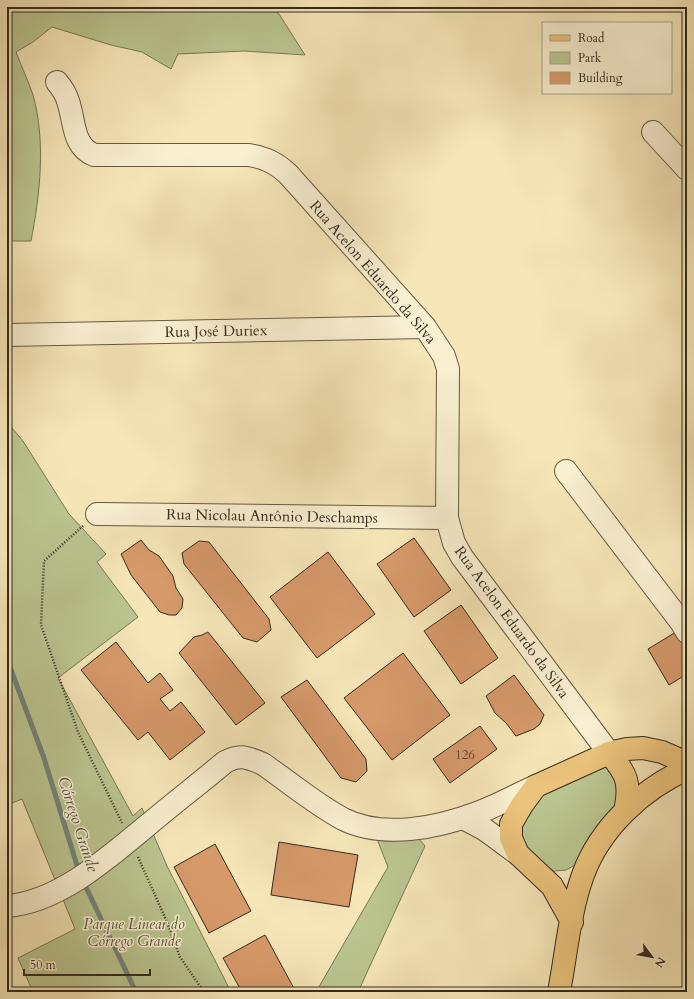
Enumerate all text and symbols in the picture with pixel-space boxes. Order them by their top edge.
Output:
legend [542,22,672,94]
text: Road [578,30,605,46]
text: Park [578,50,602,66]
text: Building [578,70,623,86]
street label: Rua Acelon Eduardo da Silva [305,196,441,348]
street label: Rua José Duriex [165,320,268,342]
street label: Rua Nicolau Antônio Deschamps [166,504,378,528]
street label: Rua Acelon Eduardo da Silva [450,542,574,703]
house number: 126 [455,746,475,764]
water label: Córrego Grande [52,774,104,876]
park label: Parque Linear do Córrego Grande [83,914,185,951]
north arrow [632,937,672,977]
scale bar [24,951,150,977]
text: N [651,954,669,970]
text: 50 m [30,957,57,973]

